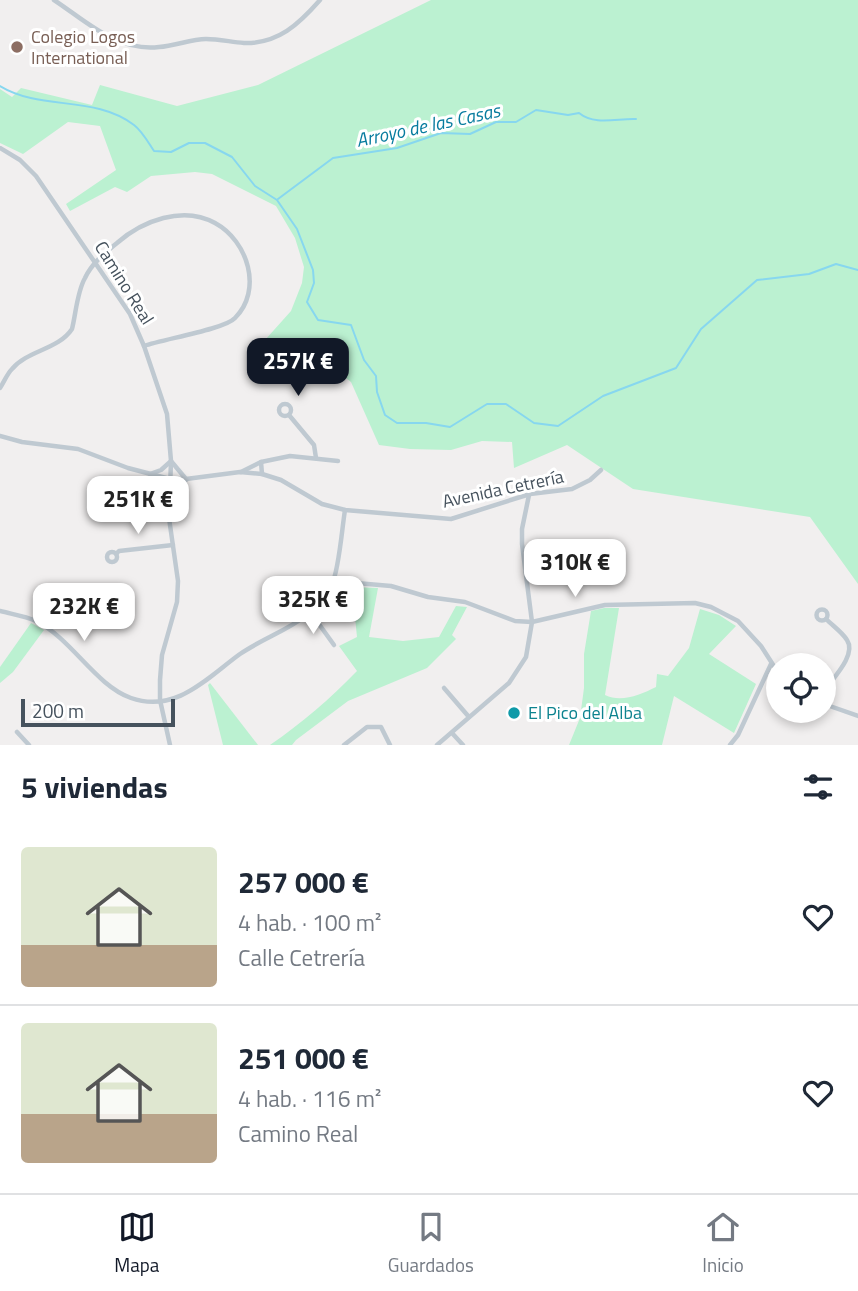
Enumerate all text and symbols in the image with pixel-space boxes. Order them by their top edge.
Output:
place label: Colegio Logos International [31,23,135,71]
marker: Colegio Logos International [9,39,25,55]
water label: Arroyo de las Casas [353,95,504,154]
street label: Camino Real [88,236,161,330]
pin: 257K € [241,338,355,398]
text: 257K € [263,343,333,378]
street label: Avenida Cetrería [440,462,566,515]
pin: 251K € [81,476,195,536]
text: 251K € [103,481,173,516]
pin: 310K € [518,540,632,599]
text: 310K € [540,544,610,579]
pin: 325K € [256,576,370,636]
text: 325K € [278,581,348,616]
pin: 232K € [27,584,141,643]
text: 232K € [49,588,119,623]
map controls [766,653,836,723]
button: locate [766,653,836,723]
scale bar [21,696,175,728]
text: 200 m [32,696,84,725]
place label: El Pico del Alba [528,699,642,726]
marker: El Pico del Alba [506,705,522,721]
text: 5 viviendas [21,764,168,810]
icon: filters [799,768,837,806]
text: 257 000 € [238,859,369,905]
icon: home [77,875,161,959]
icon: heart [799,898,837,936]
text: 4 hab. · 100 m² [238,905,381,940]
text: Calle Cetrería [238,940,365,975]
text: 251 000 € [238,1035,369,1081]
icon: home [77,1051,161,1135]
icon: heart [799,1074,837,1112]
text: 4 hab. · 116 m² [238,1081,381,1116]
text: Camino Real [238,1116,358,1151]
tab: Mapa [114,1208,159,1279]
tab: Guardados [388,1208,474,1279]
tab: Inicio [702,1208,744,1279]

